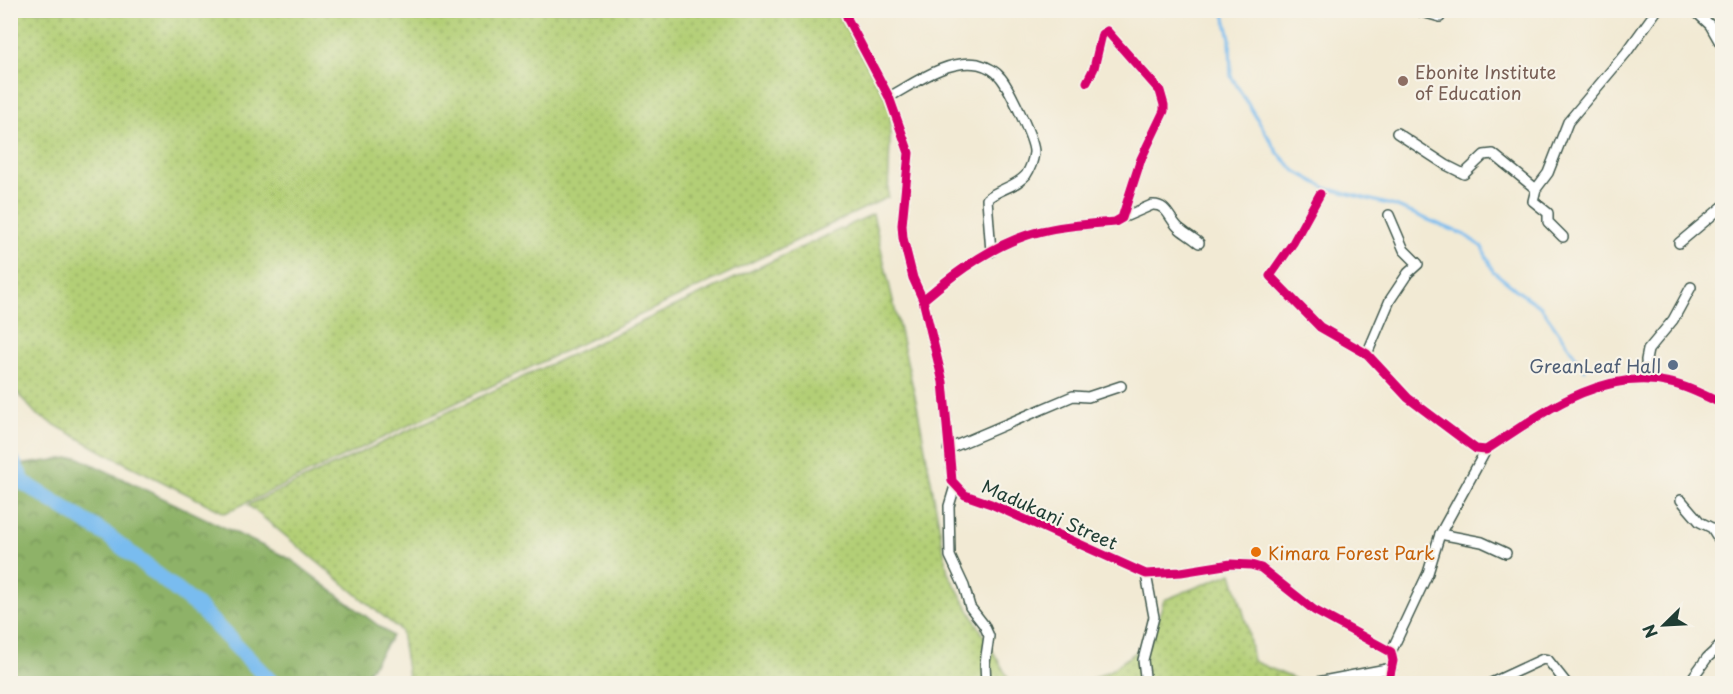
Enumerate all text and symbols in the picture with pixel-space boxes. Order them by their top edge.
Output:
place label: Ebonite Institute of Education [1415,58,1557,106]
marker: Ebonite Institute of Education [1396,74,1410,88]
place label: GreanLeaf Hall [1529,352,1661,379]
marker: GreanLeaf Hall [1666,358,1680,372]
street label: Madukani Street [978,472,1122,556]
place label: Kimara Forest Park [1268,539,1435,566]
marker: Kimara Forest Park [1249,545,1263,559]
north arrow [1634,595,1694,655]
text: N [1636,621,1663,642]

